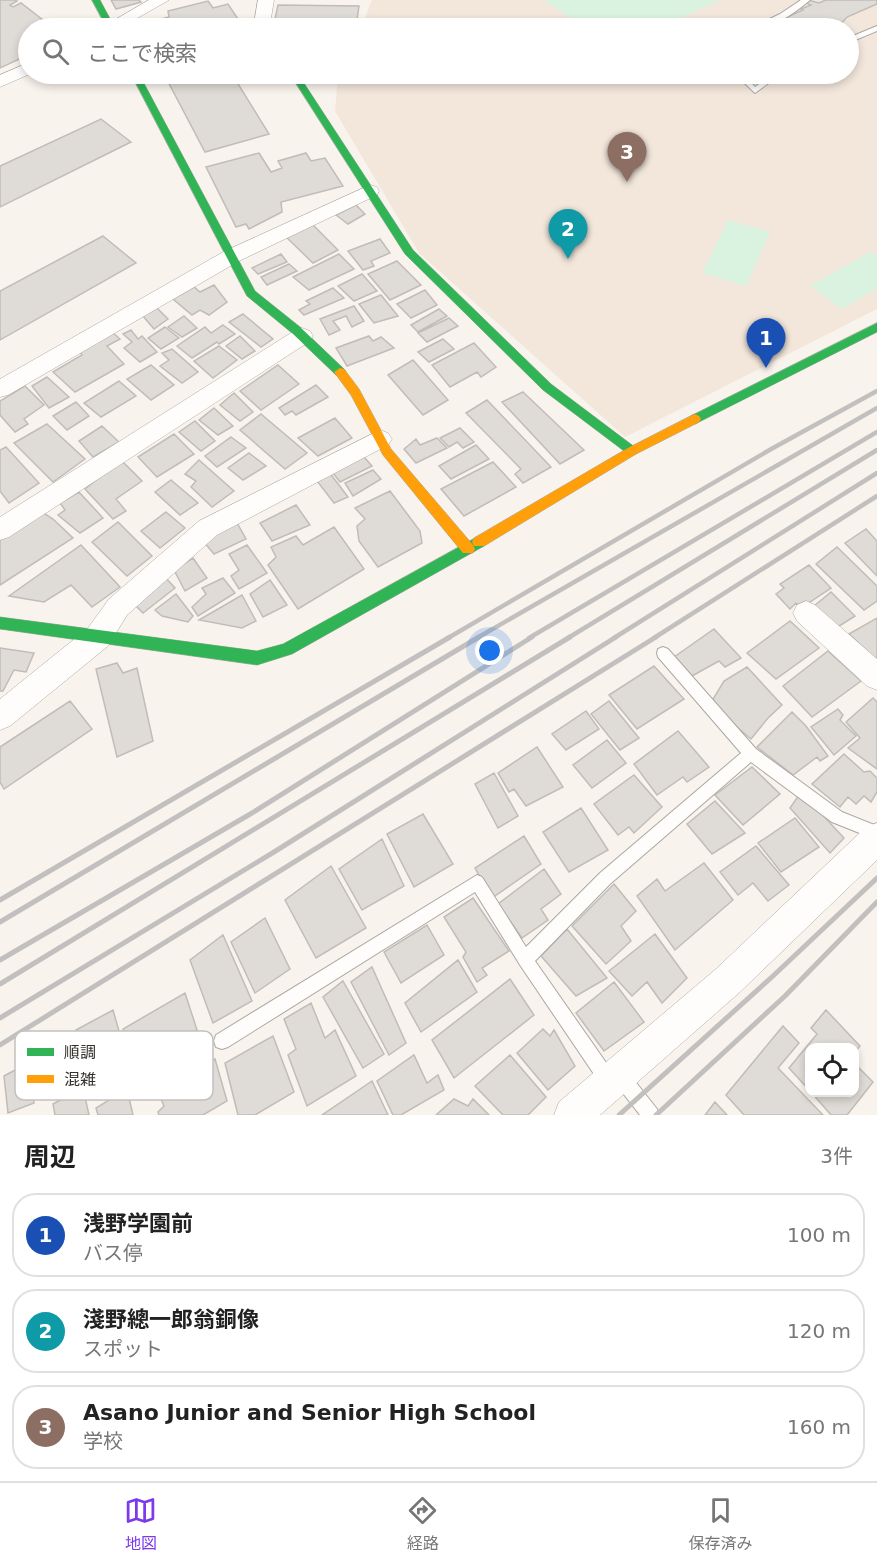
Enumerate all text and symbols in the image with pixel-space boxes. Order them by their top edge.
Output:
search box [18,18,859,84]
icon: search [39,35,72,68]
text: ここで検索 [87,41,197,66]
pin: 3 [608,132,646,182]
pin: 2 [548,210,588,259]
pin: 1 [746,318,786,368]
your location [475,636,504,665]
legend [15,1031,213,1100]
text: 順調 [64,1043,96,1062]
map controls [805,1043,859,1097]
button: locate [805,1043,859,1097]
text: 混雑 [64,1070,96,1089]
text: 周辺 [24,1142,76,1172]
text: 3件 [820,1144,853,1168]
text: 浅野学園前 [83,1211,193,1236]
text: 1 [39,1223,52,1247]
text: 100 m [787,1223,851,1247]
text: バス停 [83,1241,143,1265]
text: 淺野總一郎翁銅像 [83,1307,259,1332]
text: 2 [39,1319,52,1343]
text: 120 m [787,1319,851,1343]
text: スポット [83,1337,163,1361]
text: Asano Junior and Senior High School [83,1400,536,1425]
text: 3 [39,1415,52,1439]
text: 160 m [787,1415,851,1439]
text: 学校 [83,1429,123,1453]
tab: 地図 [124,1494,157,1554]
tab: 経路 [406,1494,439,1554]
tab: 保存済み [688,1494,752,1554]

